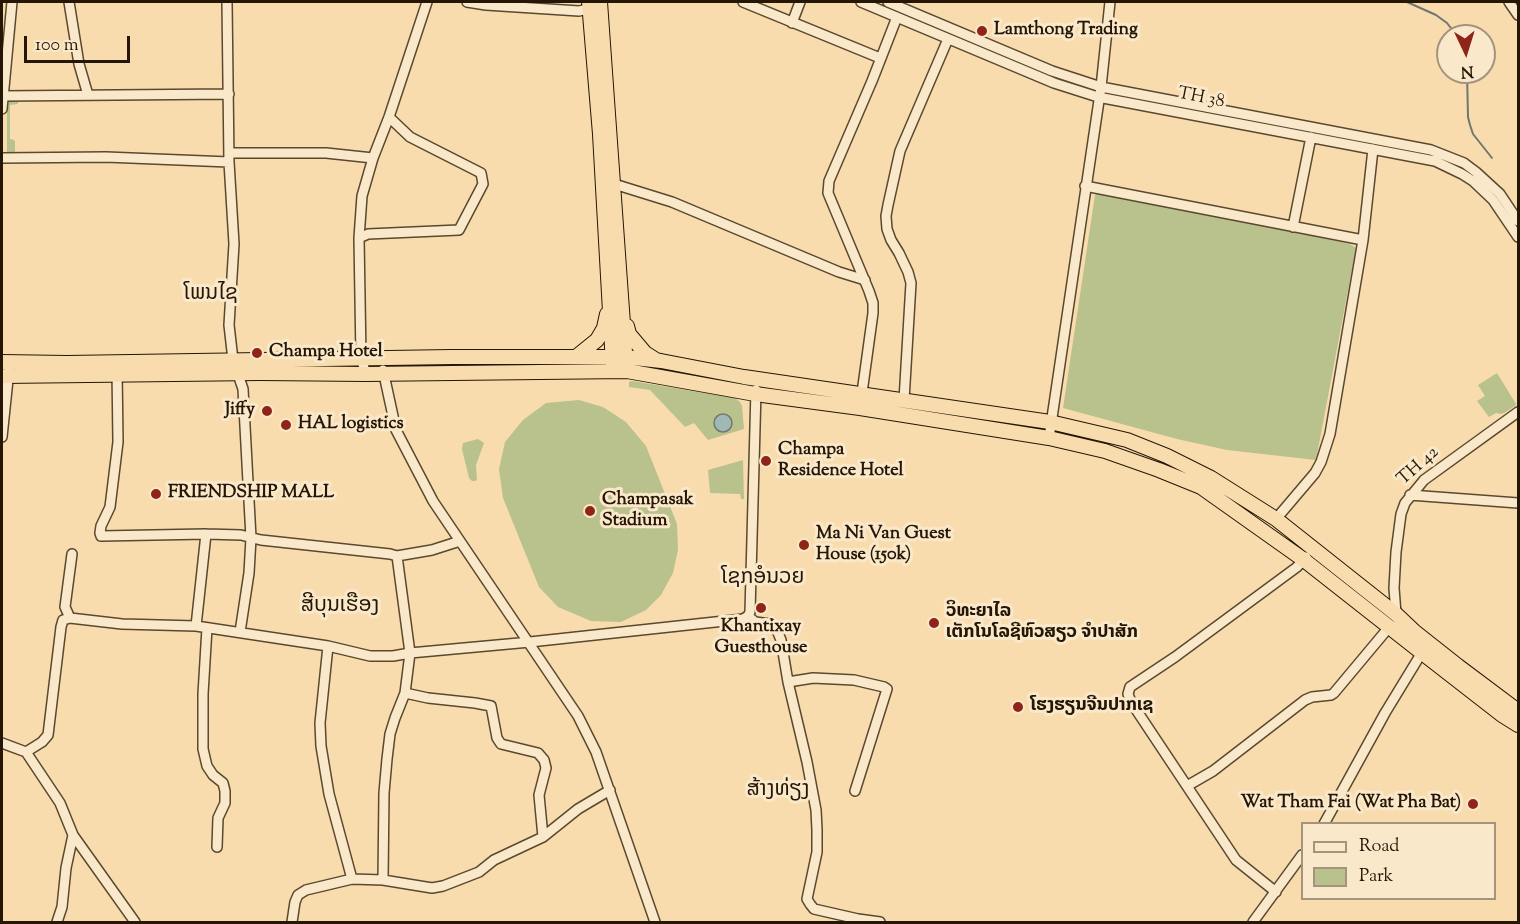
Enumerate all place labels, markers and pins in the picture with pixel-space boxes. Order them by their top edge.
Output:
place label: Lamthong Trading [994,20,1138,42]
marker: Lamthong Trading [975,24,989,38]
place label: Champa Hotel [269,342,383,364]
marker: Champa Hotel [250,346,264,360]
place label: Jiffy [225,400,255,422]
marker: Jiffy [260,404,274,418]
place label: HAL logistics [298,414,404,436]
marker: HAL logistics [279,418,293,432]
place label: Champa Residence Hotel [778,440,904,482]
marker: Champa Residence Hotel [759,454,773,468]
place label: FRIENDSHIP MALL [168,483,334,505]
marker: FRIENDSHIP MALL [149,487,163,501]
place label: Champasak Stadium [602,490,694,532]
marker: Champasak Stadium [583,504,597,518]
place label: Ma Ni Van Guest House (150k) [816,524,951,566]
marker: Ma Ni Van Guest House (150k) [797,538,811,552]
marker: Khantixay Guesthouse [754,601,768,615]
place label: ວິທະຍາໄລ ເຕັກໂນໂລຊີຫົວສຽວ ຈຳປາສັກ [946,602,1138,644]
marker: ວິທະຍາໄລ ເຕັກໂນໂລຊີຫົວສຽວ ຈຳປາສັກ [927,616,941,630]
place label: Khantixay Guesthouse [715,617,807,660]
place label: ໂຮງຮຽນຈີນປາກເຊ [1030,696,1153,718]
marker: ໂຮງຮຽນຈີນປາກເຊ [1011,700,1025,714]
place label: Wat Tham Fai (Wat Pha Bat) [1240,793,1461,815]
marker: Wat Tham Fai (Wat Pha Bat) [1466,797,1480,811]

